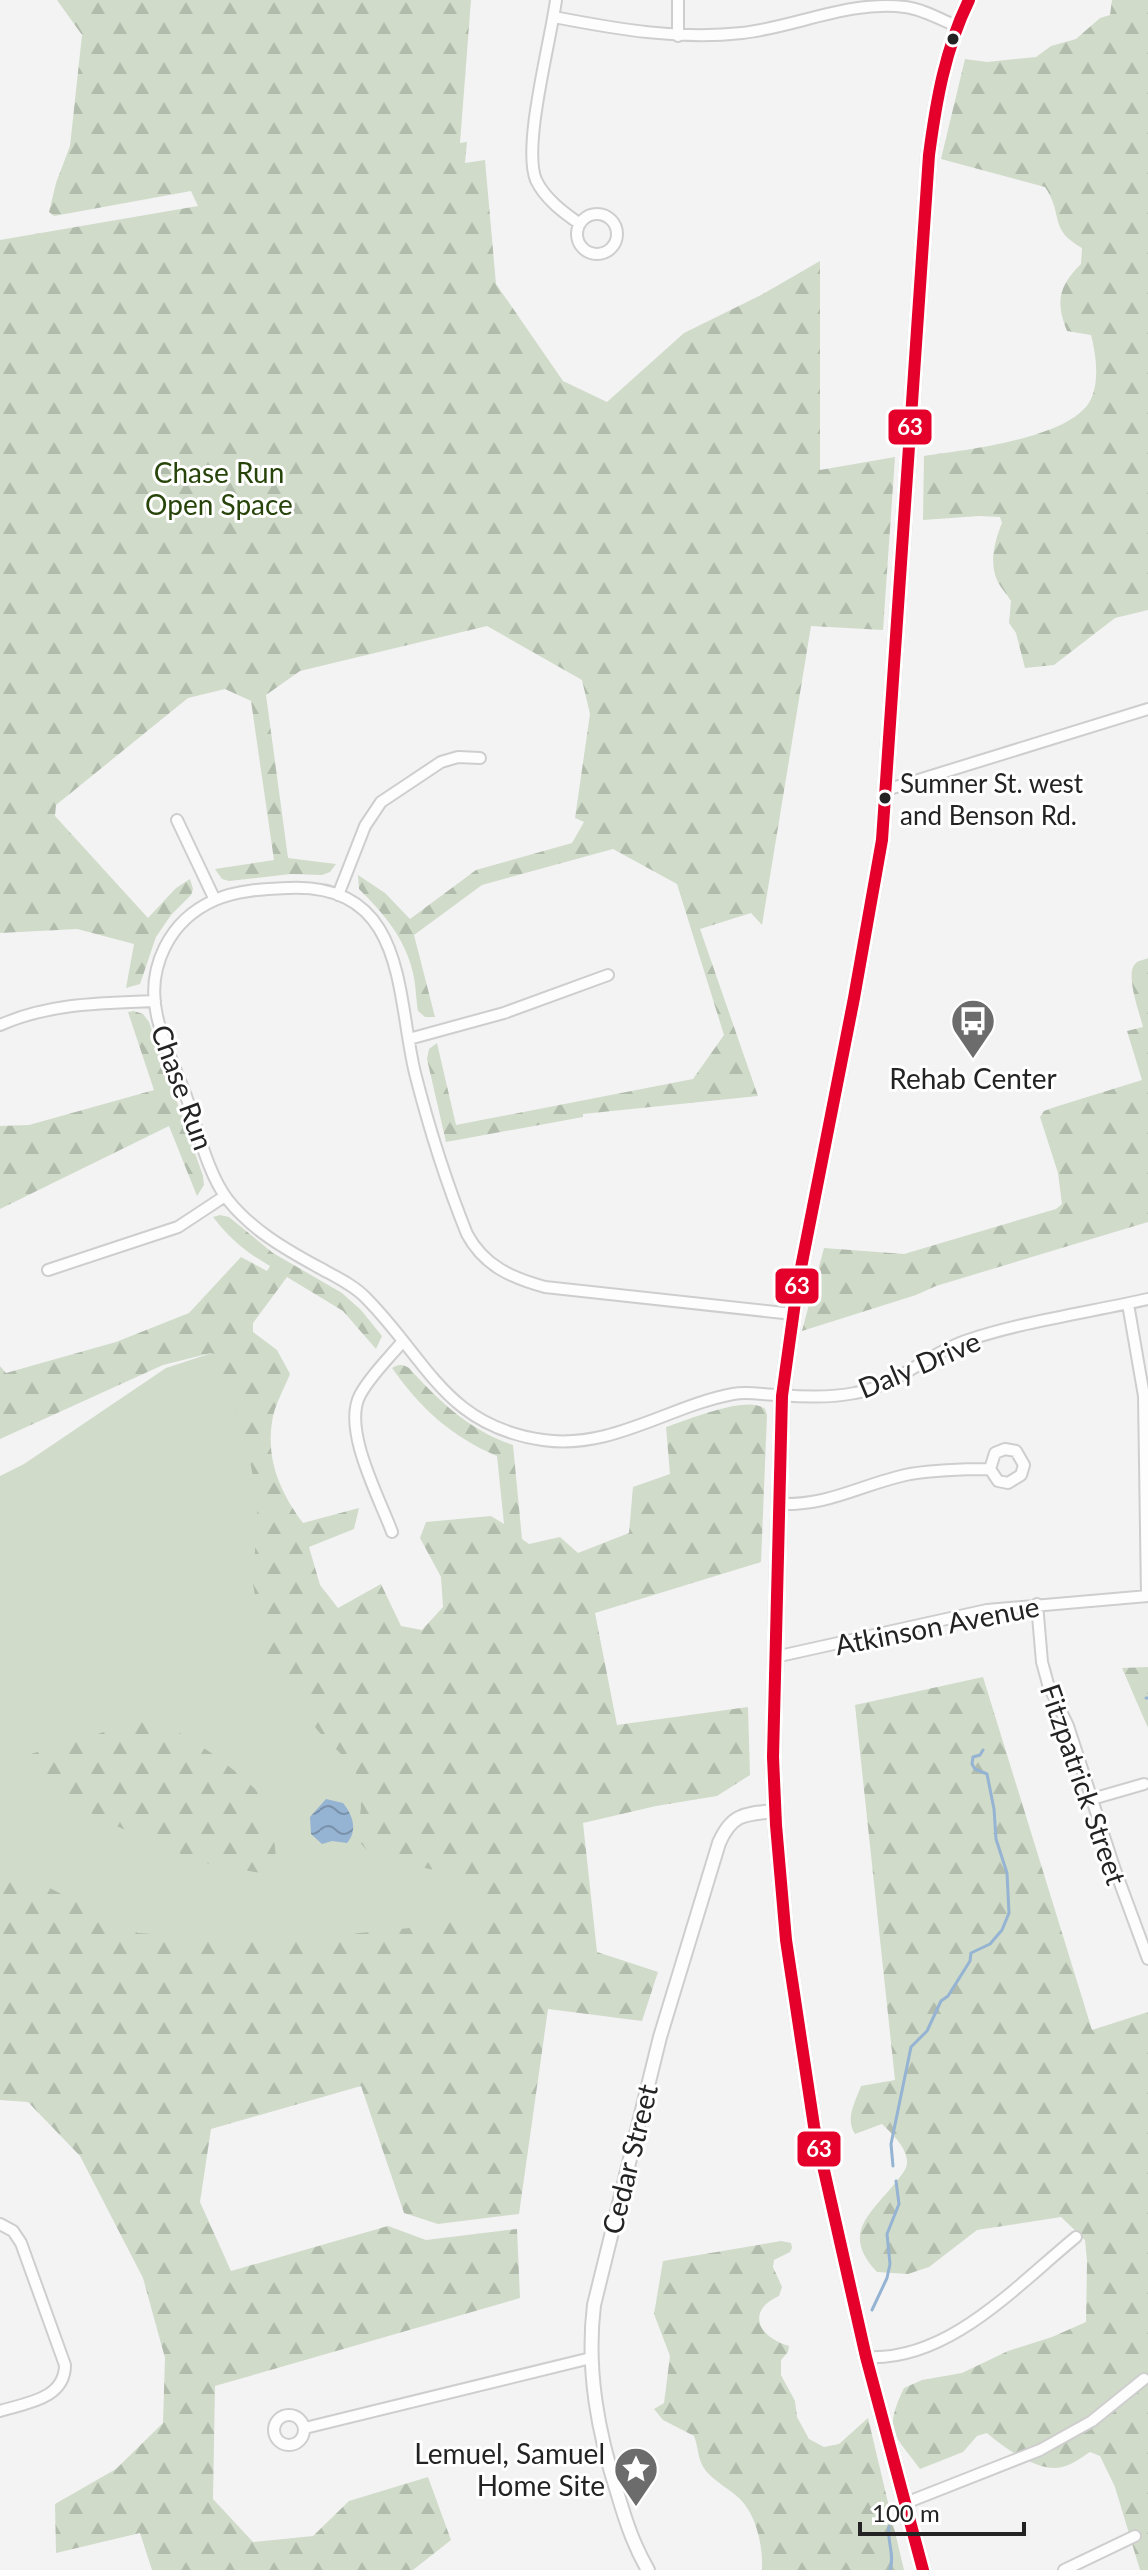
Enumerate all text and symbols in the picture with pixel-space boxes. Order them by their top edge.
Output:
unlabelled marker [945,31,961,47]
line badge: 63 [887,408,933,446]
text: 63 [897,413,923,440]
park label: Chase Run Open Space [145,455,293,521]
place label: Sumner St. west and Benson Rd. [900,767,1084,831]
marker: Sumner St. west and Benson Rd. [877,790,893,806]
bus stop icon: Rehab Center [949,997,997,1060]
street label: Chase Run [145,1020,221,1154]
place label: Rehab Center [889,1061,1057,1095]
line badge: 63 [774,1267,820,1305]
text: 63 [784,1272,810,1299]
street label: Daly Drive [853,1323,985,1405]
street label: Atkinson Avenue [832,1589,1042,1661]
street label: Fitzpatrick Street [1034,1679,1134,1889]
street label: Cedar Street [594,2081,664,2237]
line badge: 63 [796,2130,842,2168]
text: 63 [806,2135,832,2162]
place label: Lemuel, Samuel Home Site [414,2436,605,2502]
place icon: Lemuel, Samuel Home Site [612,2445,660,2508]
scale bar [860,2486,1024,2536]
text: 100 m [872,2498,940,2527]

